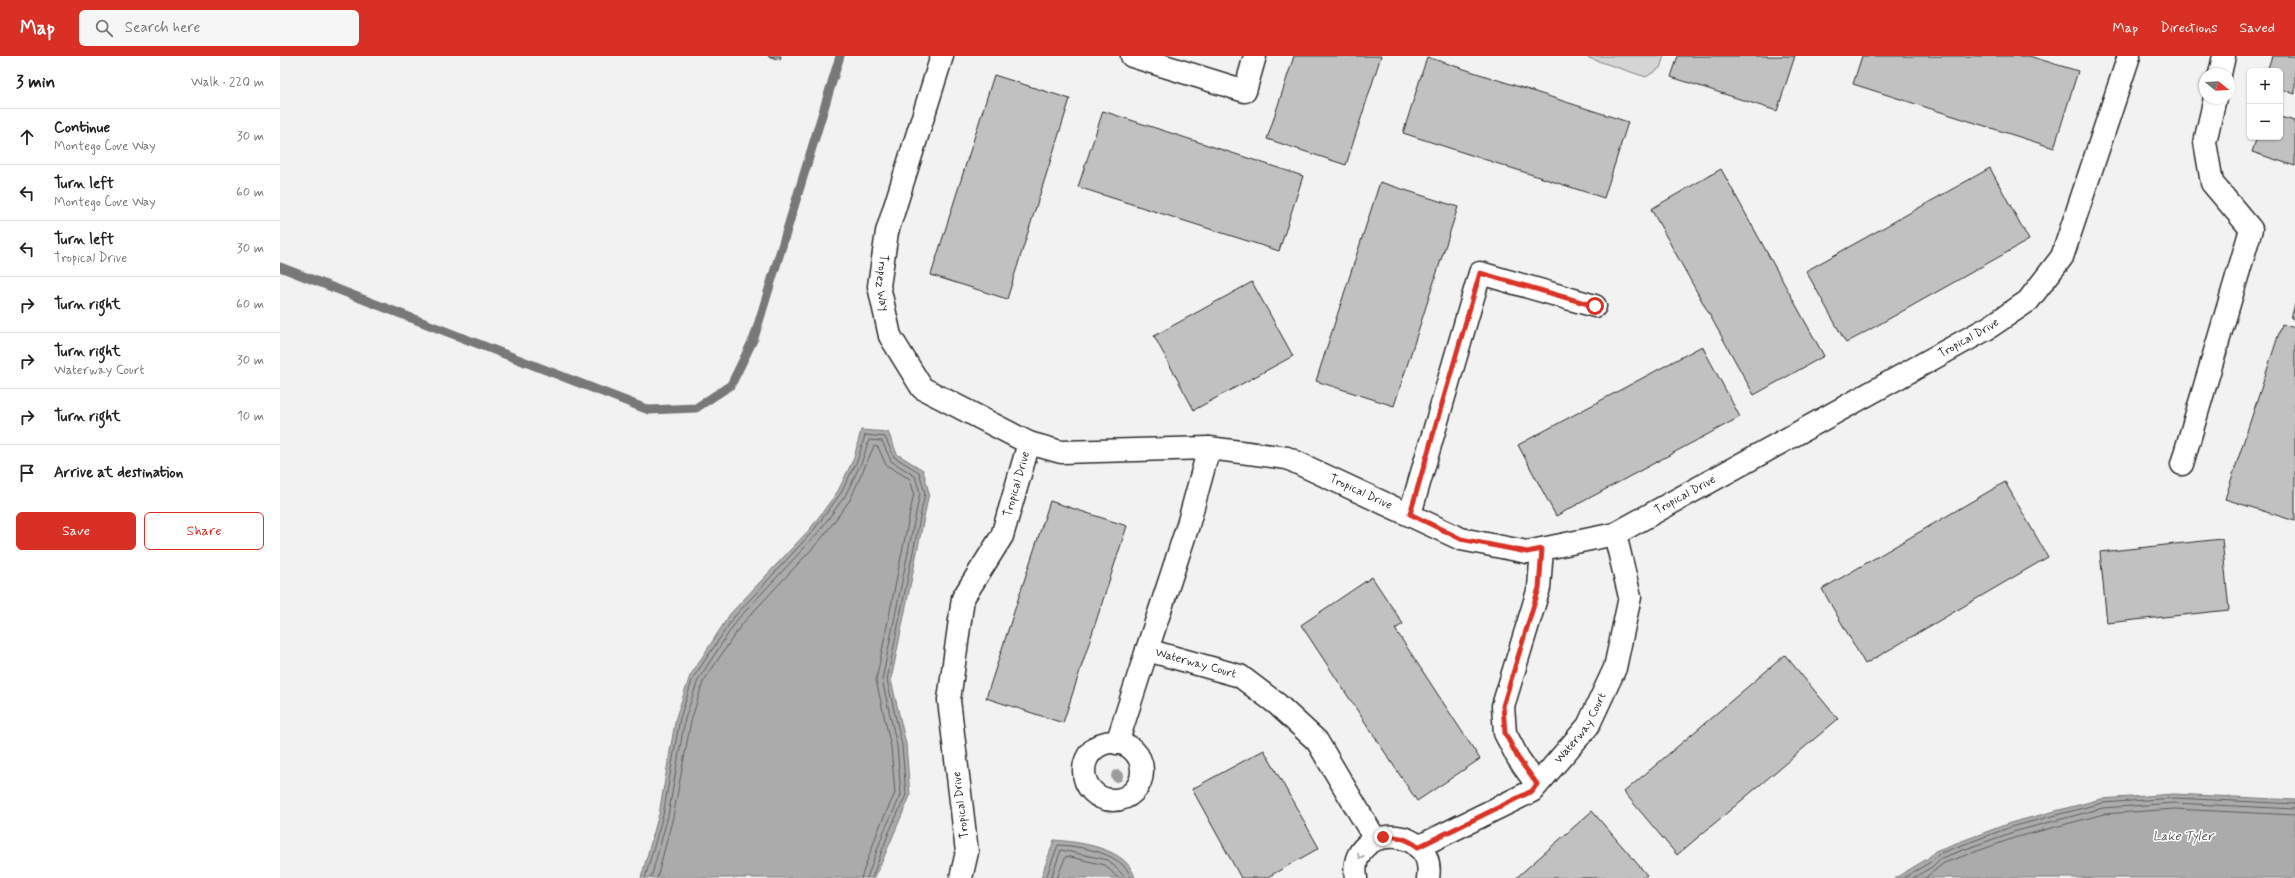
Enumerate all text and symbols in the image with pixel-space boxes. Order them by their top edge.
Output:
search box [79,10,359,46]
text: Map [20,16,55,41]
icon: search [93,17,115,39]
text: Search here [125,18,200,38]
text: Map [2112,19,2138,37]
text: Directions [2160,19,2218,37]
text: Saved [2240,19,2275,37]
north arrow [2199,68,2235,104]
map controls [2247,68,2283,140]
button: + [2247,68,2283,104]
text: 3 min [16,71,55,93]
text: Walk · 220 m [191,74,264,91]
button: − [2247,104,2283,140]
text: Continue [54,118,110,138]
icon: ahead [16,126,38,148]
text: 30 m [237,128,264,145]
text: Montego Cove Way [54,138,156,155]
text: Turn left [54,174,114,194]
icon: left [16,182,38,204]
text: 60 m [236,184,264,201]
text: Montego Cove Way [54,194,156,211]
text: Turn left [54,230,114,250]
icon: left [16,238,38,260]
text: 30 m [237,240,264,257]
text: Tropical Drive [54,250,127,267]
street label: Tropez Way [871,253,892,313]
icon: right [16,294,38,316]
text: Turn right [54,295,121,315]
text: 60 m [236,296,264,313]
route start [1586,297,1604,315]
street label: Tropical Drive [1935,315,2002,362]
text: Turn right [54,342,121,362]
icon: right [16,350,38,372]
text: 30 m [237,352,264,369]
text: Waterway Court [54,362,144,379]
icon: right [16,406,38,428]
text: Turn right [54,407,121,427]
text: 10 m [237,408,264,425]
street label: Tropical Drive [1000,449,1034,519]
icon: arrive [16,462,38,484]
text: Arrive at destination [54,463,183,483]
street label: Tropical Drive [1327,471,1395,514]
street label: Tropical Drive [1652,472,1719,519]
button: Save [16,512,136,550]
button: Share [144,512,264,550]
street label: Waterway Court [1153,645,1239,683]
street label: Waterway Court [1551,690,1611,767]
street label: Tropical Drive [949,771,973,839]
route end [1374,828,1392,846]
water label: Lake Tyler [2153,828,2215,845]
one-way arrow [1357,852,1365,859]

